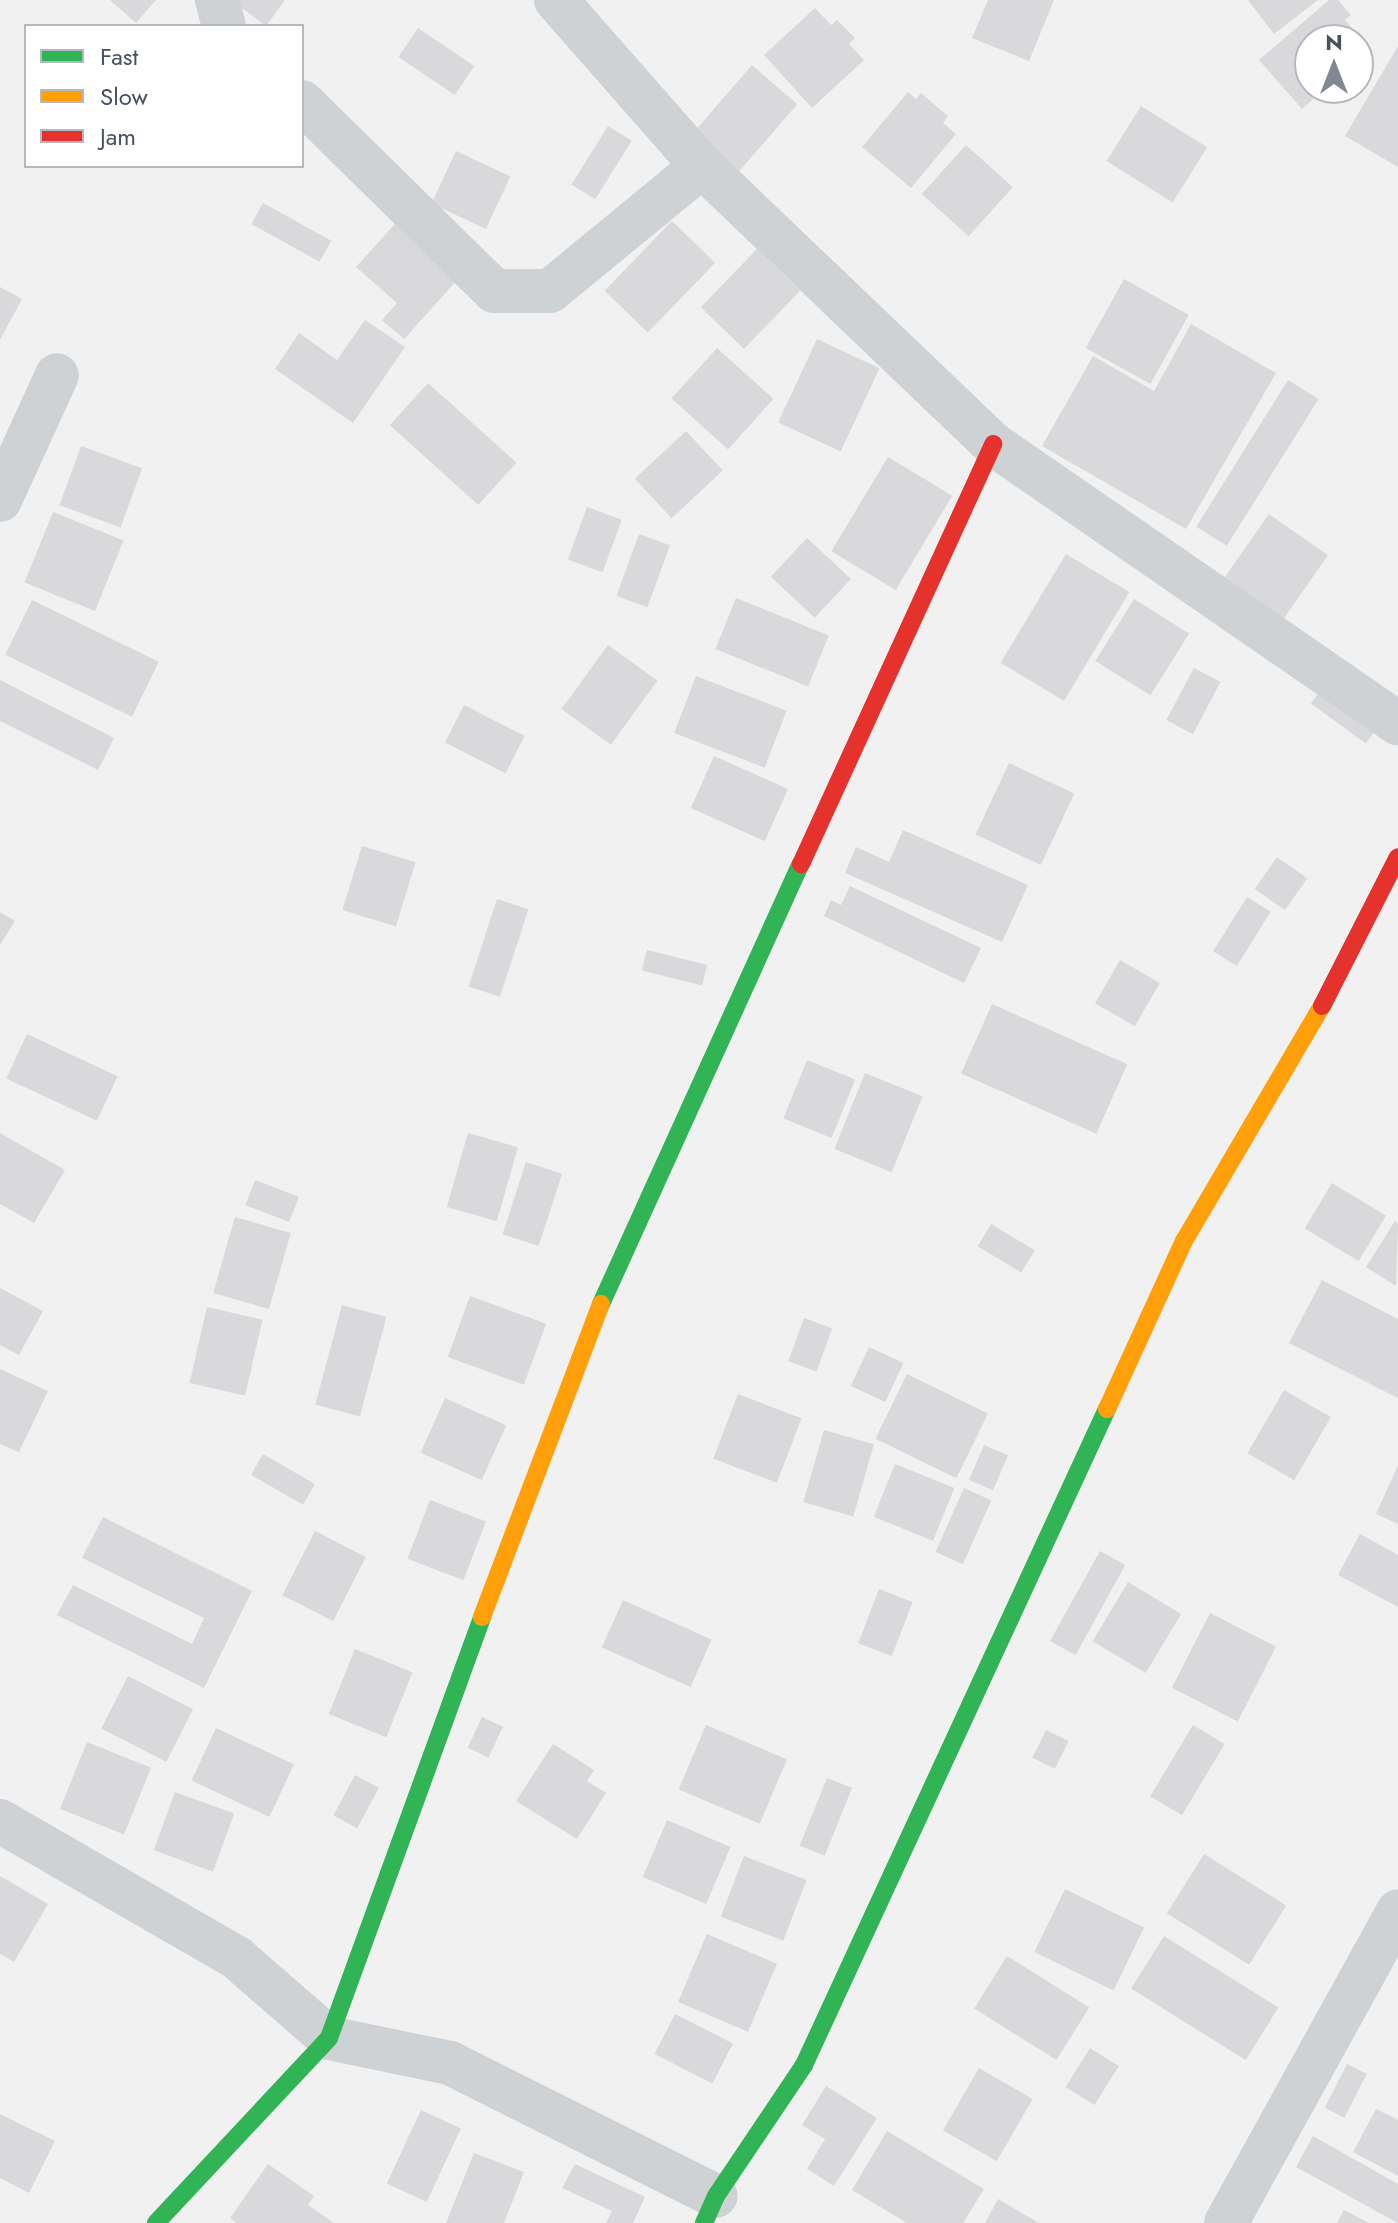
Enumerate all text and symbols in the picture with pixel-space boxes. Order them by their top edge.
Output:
legend [24,24,304,168]
north arrow [1294,24,1374,104]
text: N [1325,26,1343,58]
text: Fast [100,39,138,74]
text: Slow [100,79,148,114]
text: Jam [100,119,136,154]

